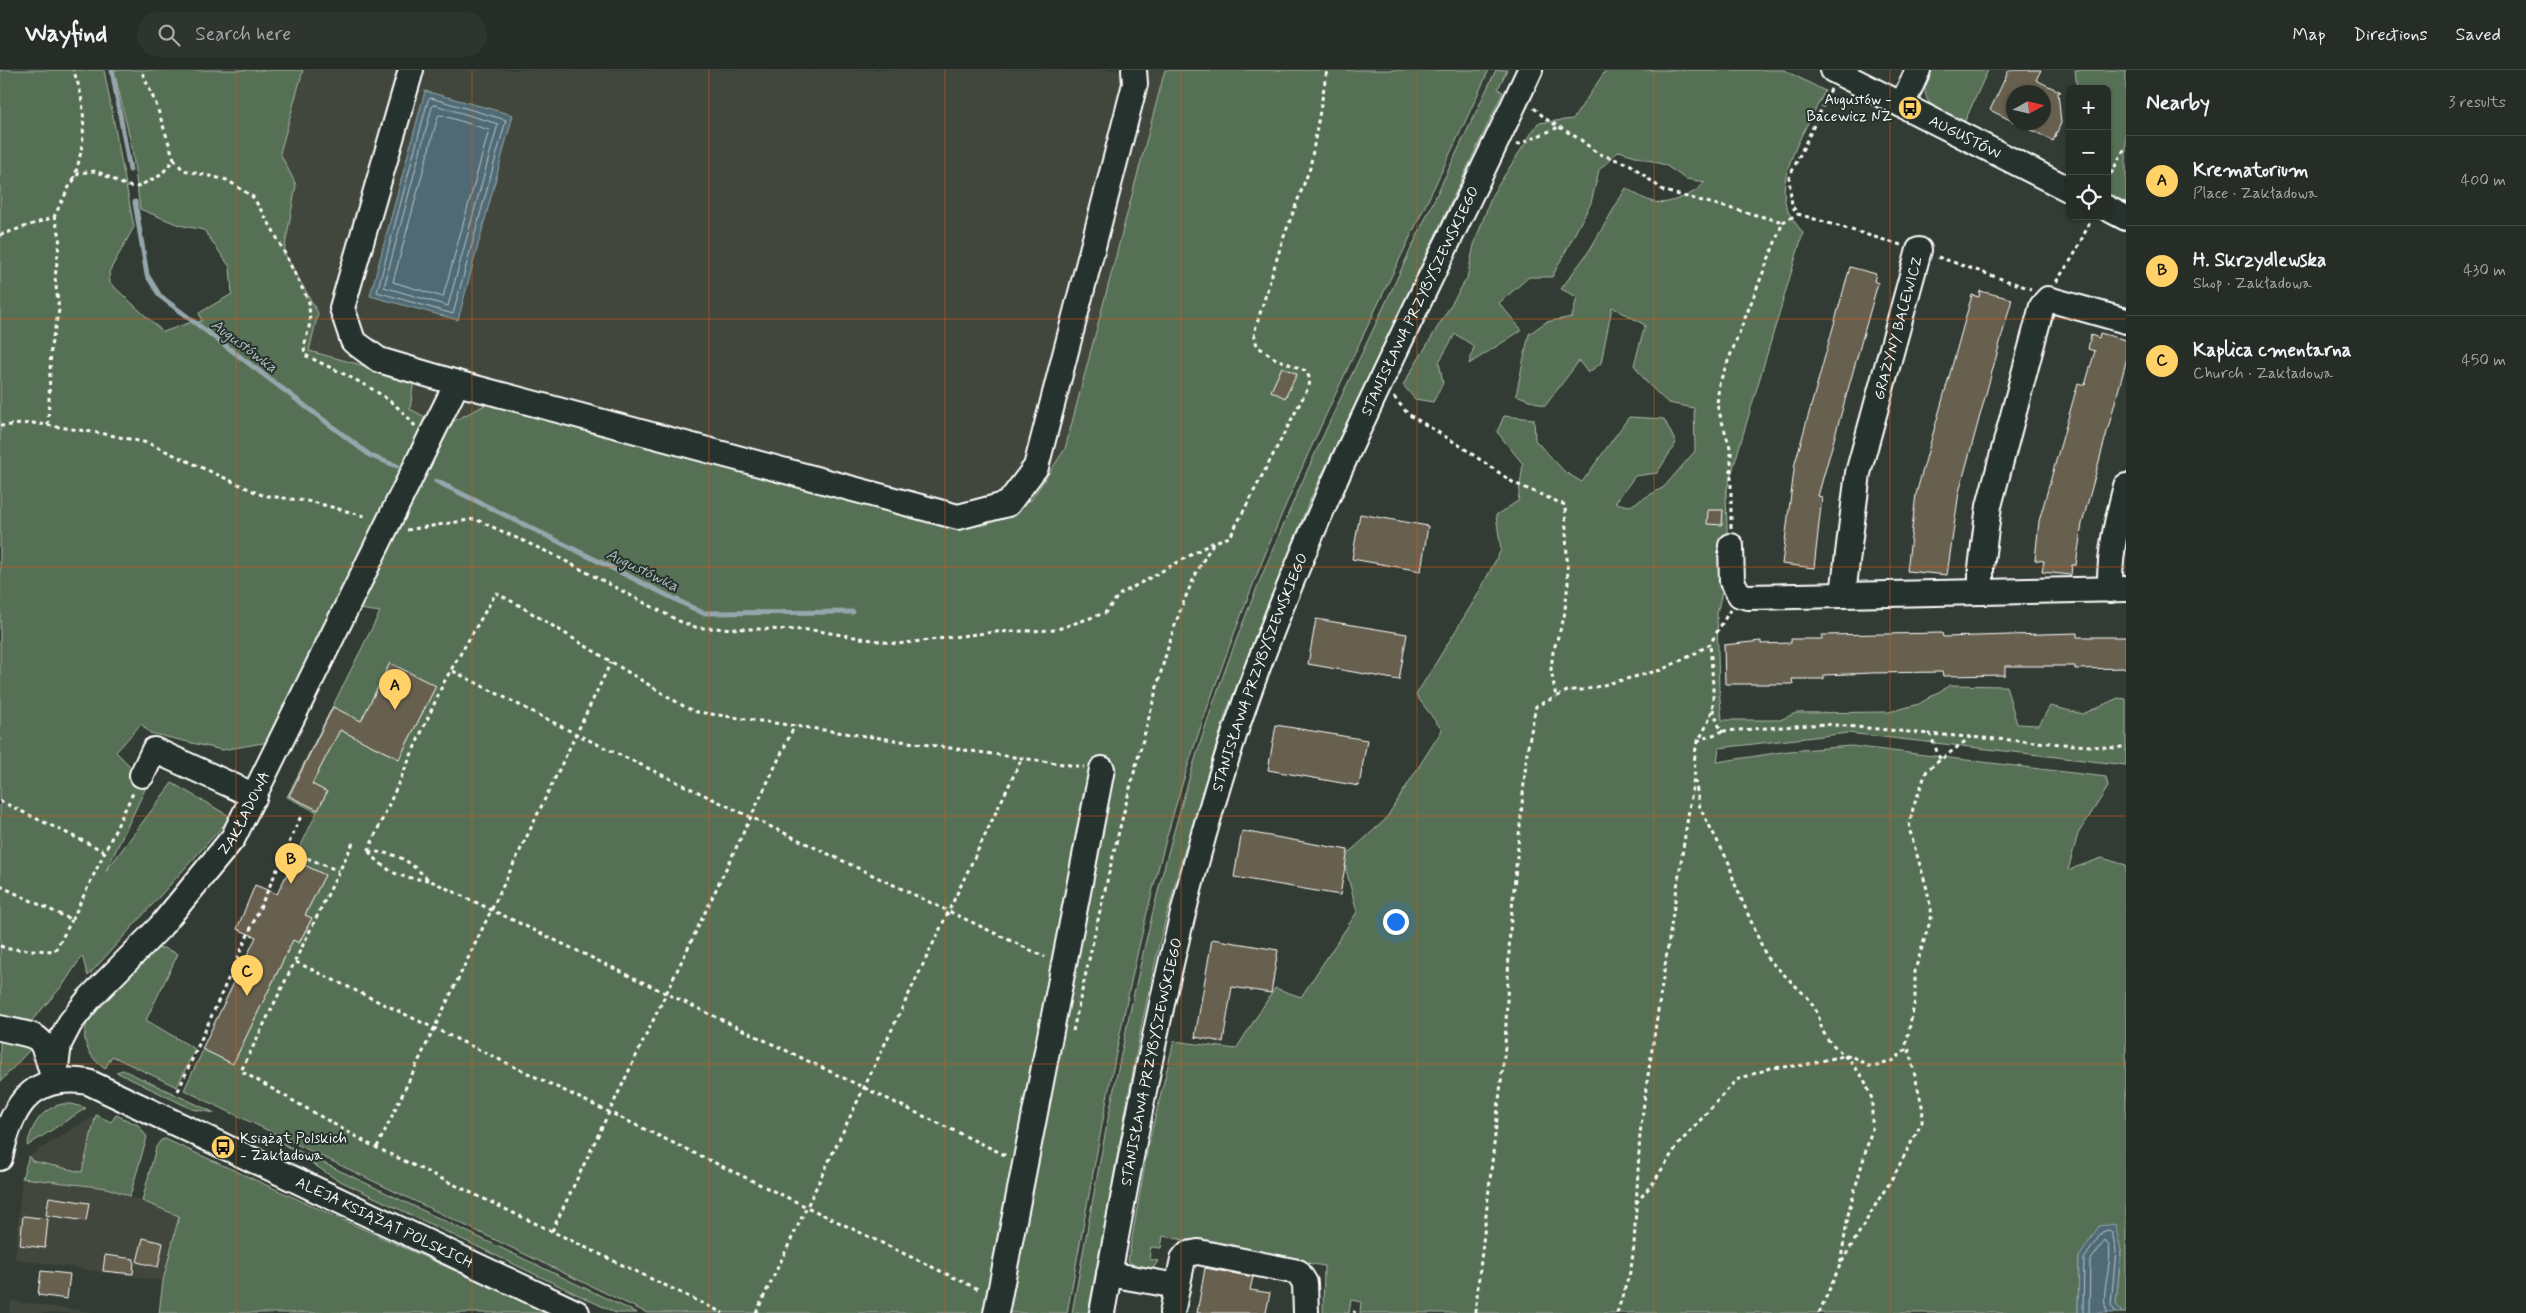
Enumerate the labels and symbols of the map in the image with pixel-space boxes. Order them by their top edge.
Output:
north arrow [2006,85,2051,130]
place label: Augustów - Bacewicz NŻ [1807,90,1893,127]
bus stop icon: Augustów - Bacewicz NŻ [1897,95,1923,121]
street label: AUGUSTÓW [1925,111,2004,164]
street label: STANISŁAWA PRZYBYSZEWSKIEGO [1357,183,1484,419]
street label: GRAŻYNY BACEWICZ [1869,254,1928,402]
water label: Augustówka [207,314,282,378]
water label: Augustówka [603,544,682,597]
street label: STANISŁAWA PRZYBYSZEWSKIEGO [1208,550,1313,794]
pin: A [379,669,411,710]
street label: ZAKŁADOWA [214,768,275,860]
pin: B [275,843,307,884]
your location [1383,909,1409,935]
street label: STANISŁAWA PRZYBYSZEWSKIEGO [1117,936,1188,1188]
pin: C [231,955,263,996]
place label: Książąt Polskich - Zakładowa [240,1129,347,1166]
bus stop icon: Książąt Polskich - Zakładowa [210,1134,236,1160]
street label: ALEJA KSIĄŻĄT POLSKICH [292,1173,476,1274]

